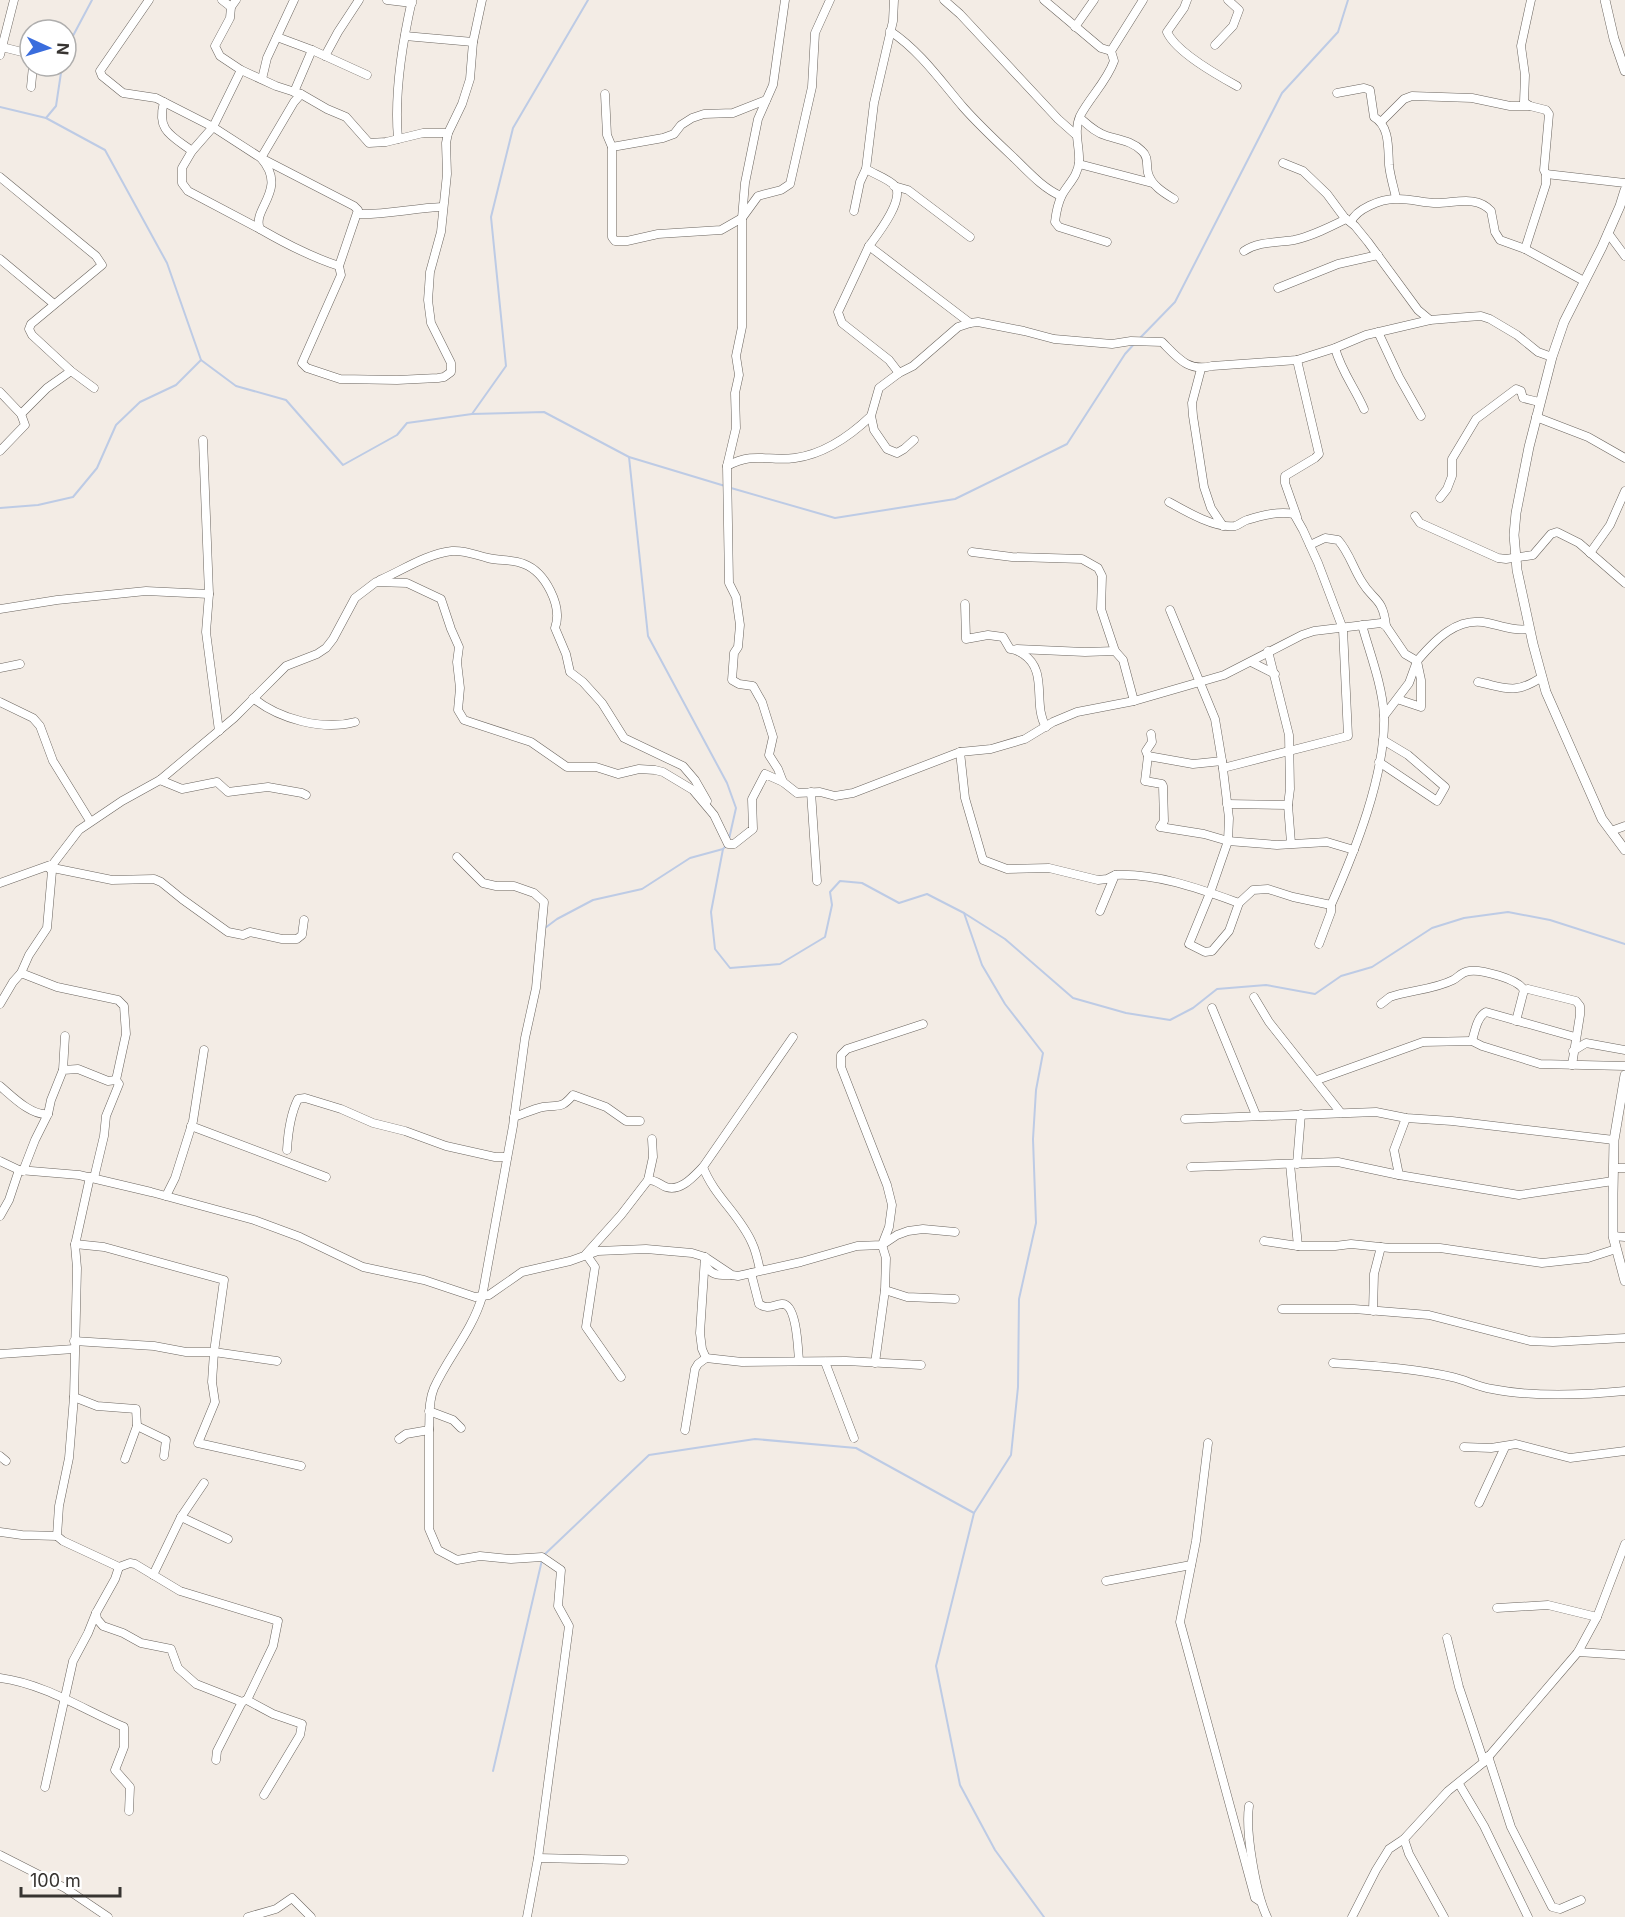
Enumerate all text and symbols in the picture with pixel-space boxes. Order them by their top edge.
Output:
north arrow [18,18,78,78]
text: N [53,42,73,56]
scale bar [21,1860,120,1898]
text: 100 m [30,1870,81,1891]

